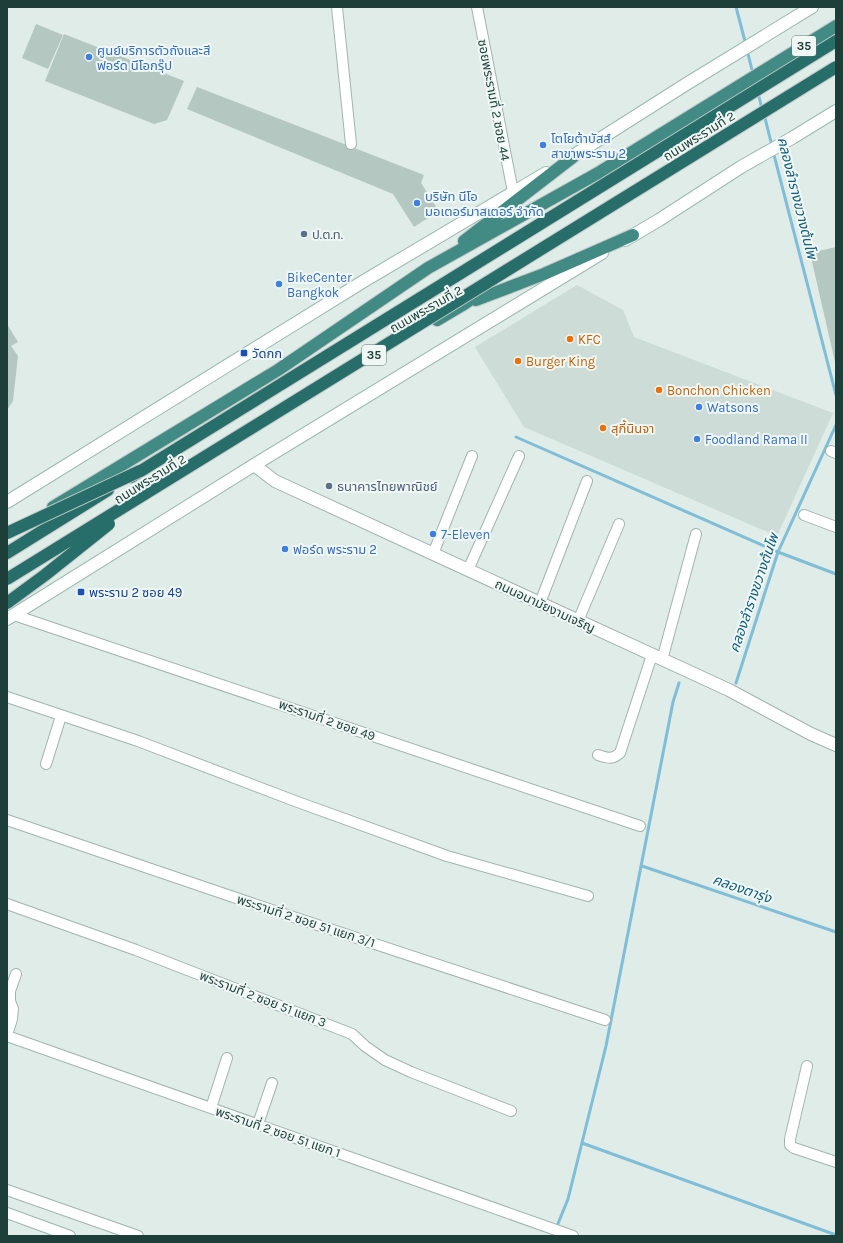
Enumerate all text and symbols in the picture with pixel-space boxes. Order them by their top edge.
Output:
road number: 35 [792,36,816,56]
street label: ซอยพระรามที่ 2 ซอย 44 [475,38,515,162]
place label: ศูนย์บริการตัวถังและสี ฟอร์ด นีโอกรุ๊ป [97,43,210,73]
marker: ศูนย์บริการตัวถังและสี ฟอร์ด นีโอกรุ๊ป [84,52,94,62]
street label: ถนนพระรามที่ 2 [659,106,738,164]
place label: โตโยต้าบัสส์ สาขาพระราม 2 [551,131,626,161]
water label: คลองลำรางขวางต้นโพ [774,135,821,263]
marker: โตโยต้าบัสส์ สาขาพระราม 2 [538,140,548,150]
place label: บริษัท นีโอ มอเตอร์มาสเตอร์ จำกัด [425,189,544,219]
marker: บริษัท นีโอ มอเตอร์มาสเตอร์ จำกัด [412,198,422,208]
place label: ป.ต.ท. [312,227,343,242]
marker: ป.ต.ท. [299,229,309,239]
place label: BikeCenter Bangkok [287,270,352,300]
marker: BikeCenter Bangkok [274,279,284,289]
street label: ถนนพระรามที่ 2 [386,280,465,336]
place label: KFC [578,332,601,347]
marker: KFC [565,334,575,344]
road number: 35 [362,345,386,365]
place label: วัดกก [252,346,282,361]
marker: วัดกก [239,348,249,358]
place label: Burger King [526,354,596,369]
marker: Burger King [513,356,523,366]
place label: Bonchon Chicken [667,383,771,398]
marker: Bonchon Chicken [654,385,664,395]
place label: Watsons [707,400,759,415]
marker: Watsons [694,402,704,412]
place label: สุกี้นินจา [611,419,654,436]
marker: สุกี้นินจา [598,423,608,433]
place label: Foodland Rama II [705,432,808,447]
marker: Foodland Rama II [692,434,702,444]
street label: ถนนพระรามที่ 2 [110,449,189,507]
place label: ธนาคารไทยพาณิชย์ [337,479,438,494]
marker: ธนาคารไทยพาณิชย์ [324,481,334,491]
place label: 7-Eleven [441,527,490,542]
marker: 7-Eleven [428,529,438,539]
water label: คลองลำรางขวางต้นโพ [726,529,783,655]
place label: ฟอร์ด พระราม 2 [293,542,377,557]
marker: ฟอร์ด พระราม 2 [280,544,290,554]
street label: ถนนอนามัยงามเจริญ [492,576,598,636]
place label: พระราม 2 ซอย 49 [89,585,182,600]
marker: พระราม 2 ซอย 49 [76,587,86,597]
street label: พระรามที่ 2 ซอย 49 [277,695,378,744]
water label: คลองตารุ่ง [710,871,775,907]
street label: พระรามที่ 2 ซอย 51 แยก 3/1 [235,890,378,950]
street label: พระรามที่ 2 ซอย 51 แยก 3 [198,966,329,1030]
street label: พระรามที่ 2 ซอย 51 แยก 1 [214,1102,343,1160]

